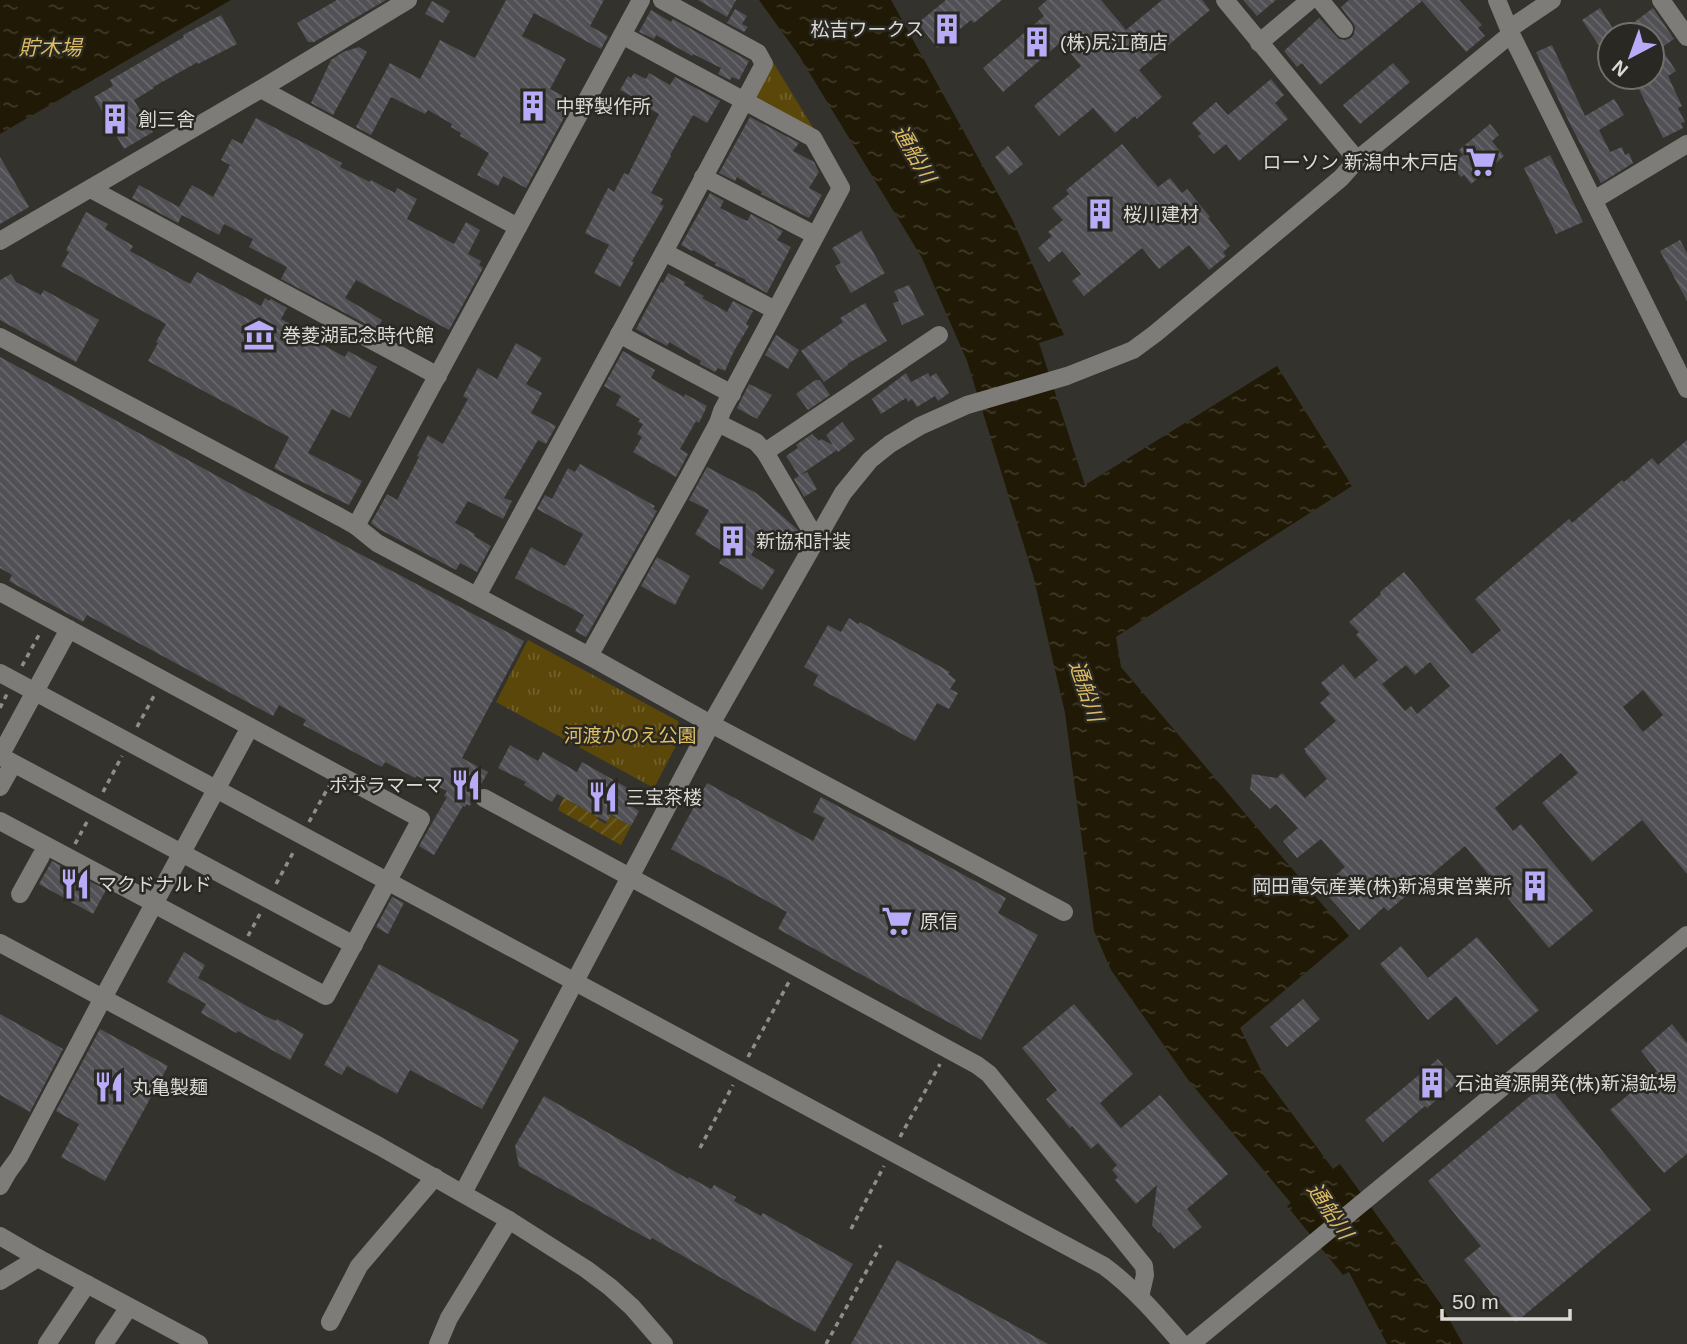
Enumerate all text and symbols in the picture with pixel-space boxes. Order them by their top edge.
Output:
building icon: 松吉ワークス [930,12,964,46]
place label: 松吉ワークス [811,19,924,40]
north arrow [1596,21,1666,91]
building icon: (株)尻江商店 [1020,25,1054,59]
place label: (株)尻江商店 [1060,32,1168,53]
water label: 貯木場 [19,36,83,59]
text: N [1608,56,1632,81]
building icon: 中野製作所 [516,89,550,123]
place label: 中野製作所 [556,96,651,117]
building icon: 創三舎 [98,102,132,136]
place label: 創三舎 [138,109,195,130]
water label: 通船川 [889,121,941,189]
supermarket icon: ローソン 新潟中木戸店 [1464,145,1498,179]
place label: ローソン 新潟中木戸店 [1263,152,1458,173]
building icon: 桜川建材 [1083,197,1117,231]
place label: 桜川建材 [1123,204,1199,225]
museum icon: 巻菱湖記念時代館 [242,318,276,352]
place label: 巻菱湖記念時代館 [282,325,434,346]
building icon: 新協和計装 [716,524,750,558]
place label: 新協和計装 [756,531,851,552]
water label: 通船川 [1065,657,1108,726]
park label: 河渡かのえ公園 [563,725,697,746]
restaurant icon: ポポラマーマ [449,768,483,802]
place label: ポポラマーマ [329,775,443,796]
restaurant icon: 三宝茶楼 [586,780,620,814]
place label: 三宝茶楼 [626,787,702,808]
restaurant icon: マクドナルド [58,867,92,901]
building icon: 岡田電気産業(株)新潟東営業所 [1518,869,1552,903]
place label: マクドナルド [98,874,212,895]
place label: 岡田電気産業(株)新潟東営業所 [1252,876,1512,897]
supermarket icon: 原信 [880,904,914,938]
place label: 原信 [920,911,958,932]
building icon: 石油資源開発(株)新潟鉱場 [1415,1066,1449,1100]
restaurant icon: 丸亀製麺 [92,1070,126,1104]
place label: 石油資源開発(株)新潟鉱場 [1455,1073,1677,1094]
place label: 丸亀製麺 [132,1077,208,1098]
water label: 通船川 [1303,1178,1359,1245]
scale bar [1442,1278,1570,1322]
text: 50 m [1452,1290,1499,1313]

